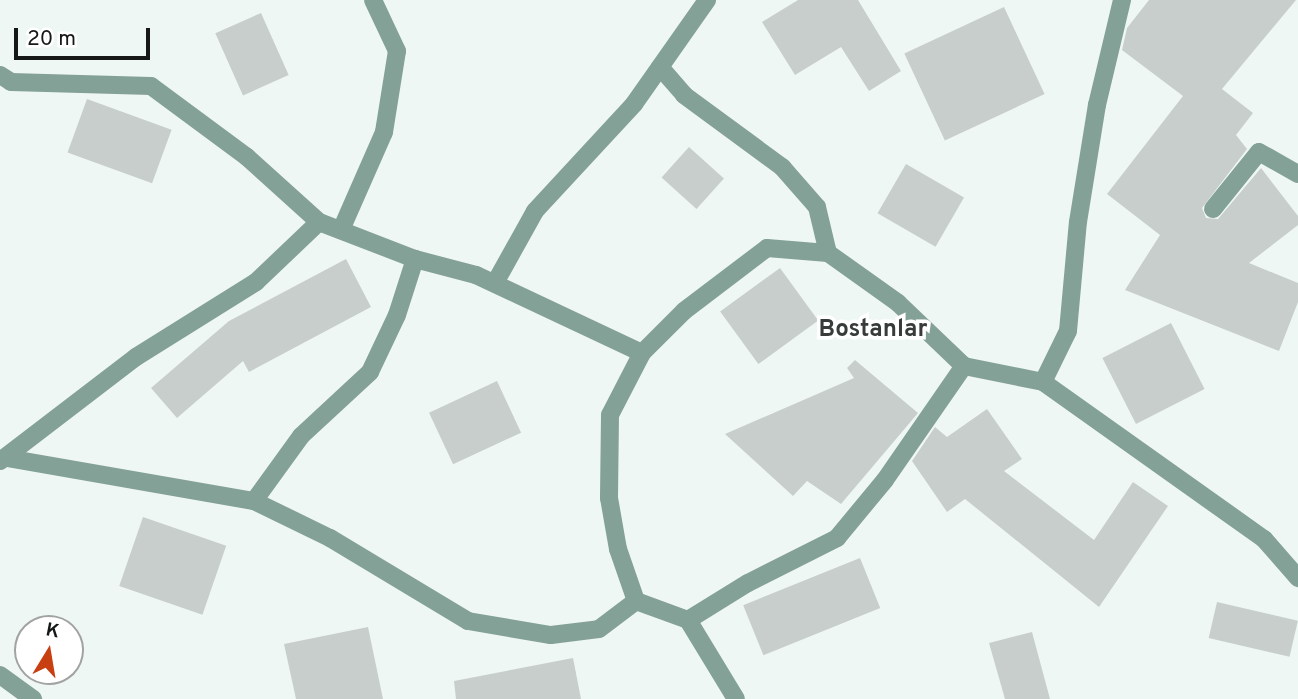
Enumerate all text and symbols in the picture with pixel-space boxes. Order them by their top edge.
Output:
scale bar [18,14,154,58]
text: 20 m [27,26,76,53]
district label: Bostanlar [818,317,928,345]
north arrow [14,615,84,685]
text: K [44,618,62,644]

